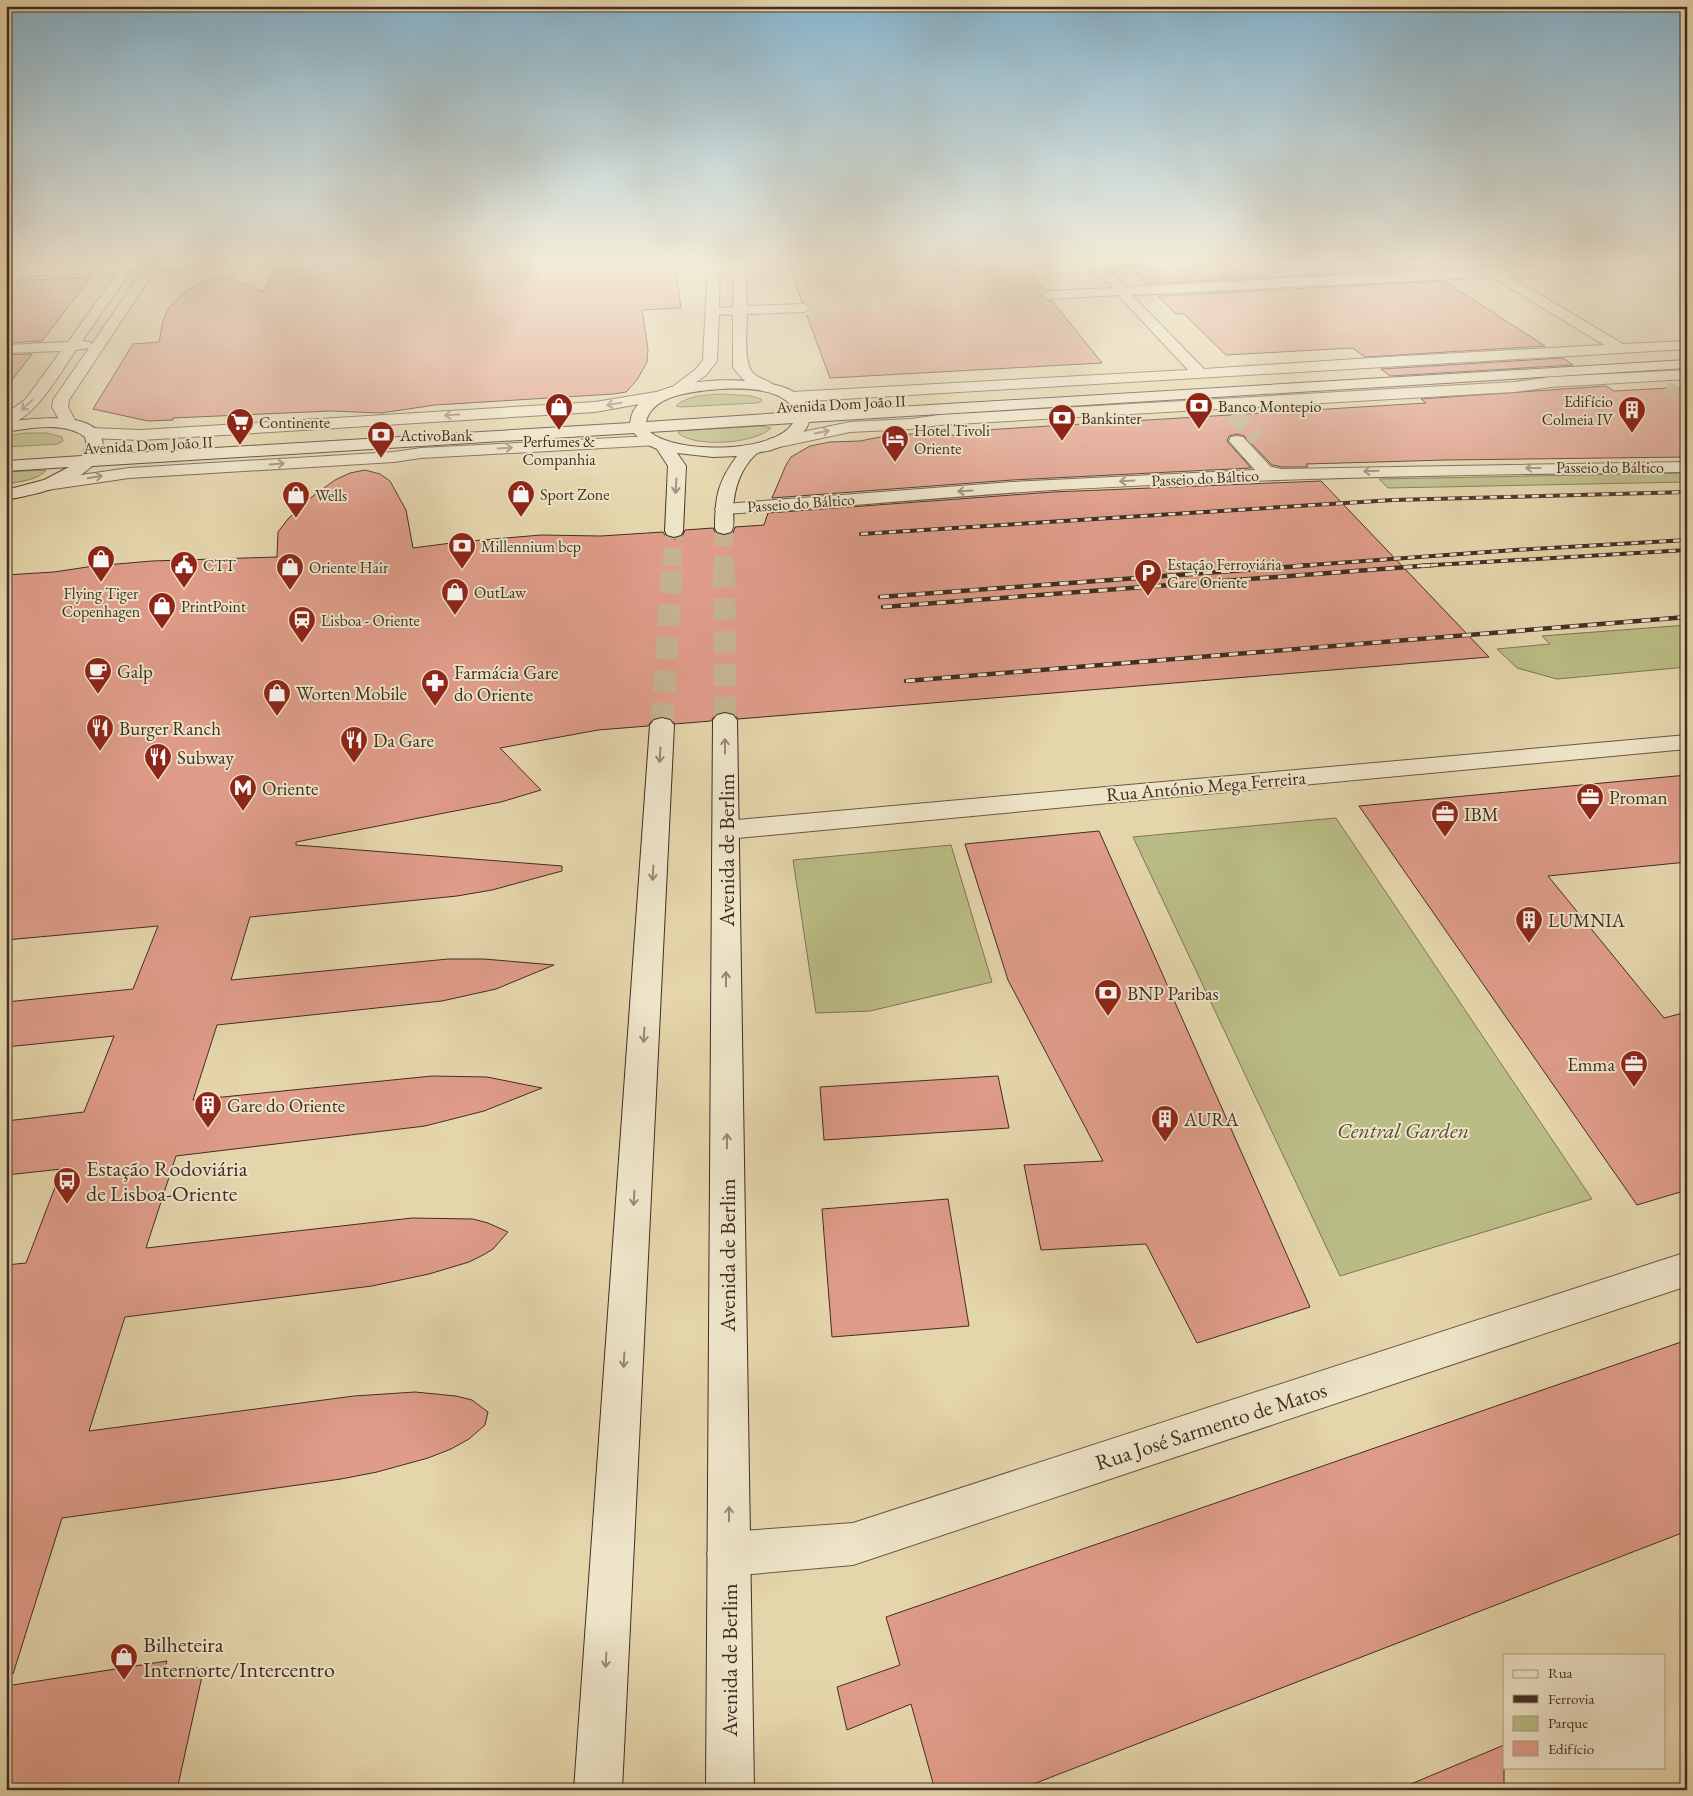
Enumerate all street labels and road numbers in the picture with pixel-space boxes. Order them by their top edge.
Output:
street label: Avenida Dom João II [775,390,907,418]
street label: Avenida Dom João II [82,431,214,459]
street label: Passeio do Báltico [1556,457,1664,478]
street label: Passeio do Báltico [1151,465,1260,491]
street label: Passeio do Báltico [746,489,856,517]
street label: Rua António Mega Ferreira [1105,765,1307,807]
street label: Avenida de Berlim [712,773,741,928]
street label: Avenida de Berlim [713,1178,742,1333]
street label: Rua José Sarmento de Matos [1091,1375,1331,1477]
street label: Avenida de Berlim [715,1583,744,1738]

